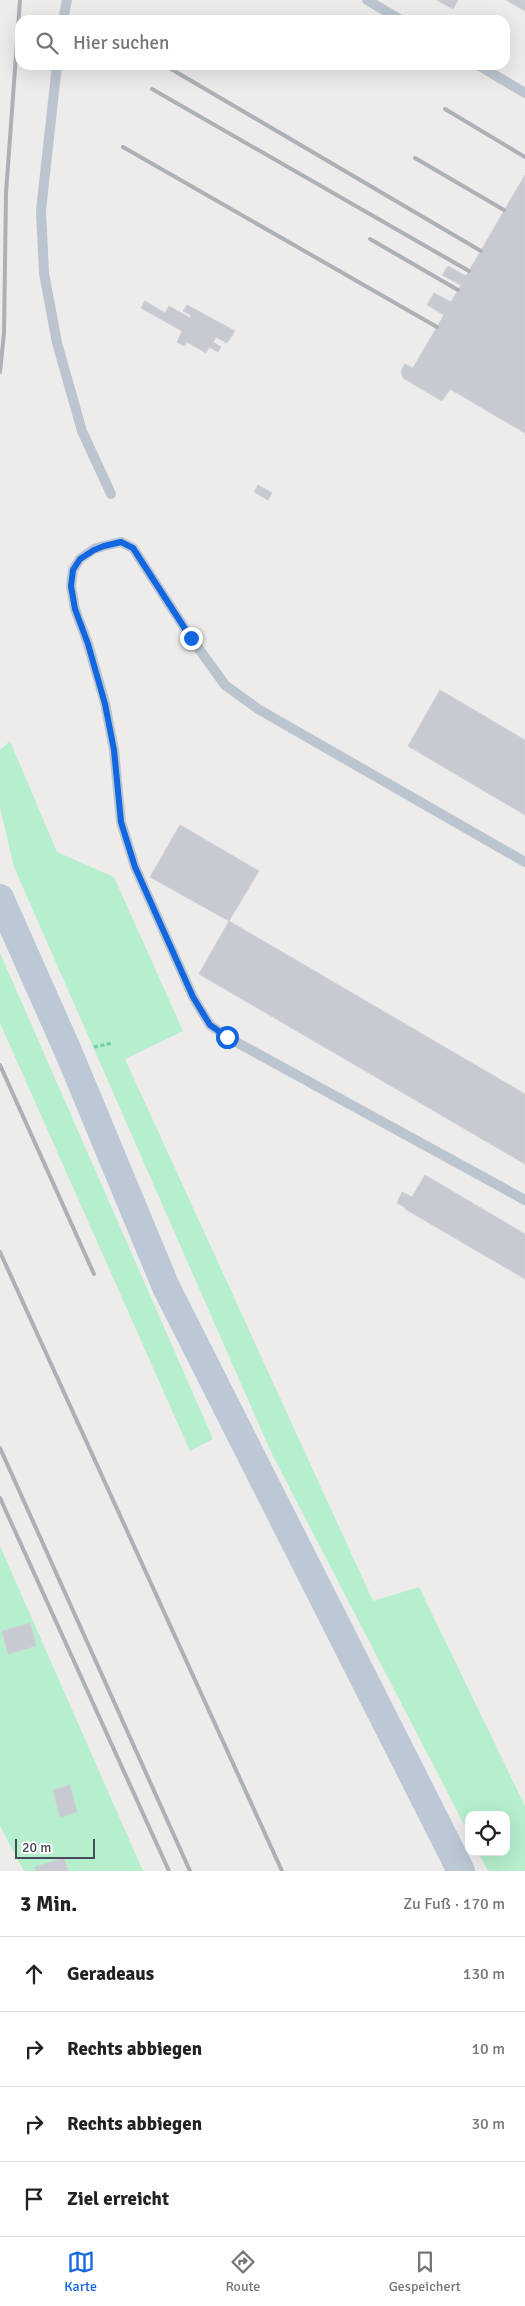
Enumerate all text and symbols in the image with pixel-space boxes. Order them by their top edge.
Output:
search box [15,15,510,70]
icon: search [33,29,61,57]
text: Hier suchen [73,31,169,55]
route end [180,627,203,650]
route start [216,1026,239,1049]
map controls [465,1811,510,1856]
button: locate [465,1811,510,1856]
scale bar [15,1836,95,1859]
text: 20 m [22,1839,51,1856]
text: 3 Min. [20,1891,77,1917]
text: Zu Fuß · 170 m [403,1894,505,1914]
icon: ahead [20,1960,48,1988]
text: Geradeaus [67,1962,154,1986]
text: 130 m [463,1964,505,1984]
icon: right [20,2035,48,2063]
text: Rechts abbiegen [67,2037,202,2061]
text: 10 m [471,2039,505,2059]
icon: right [20,2110,48,2138]
text: Rechts abbiegen [67,2112,202,2136]
text: 30 m [471,2114,505,2134]
icon: arrive [20,2185,48,2213]
text: Ziel erreicht [67,2187,169,2211]
tab: Karte [64,2248,97,2295]
tab: Route [225,2248,260,2295]
tab: Gespeichert [389,2248,461,2295]

